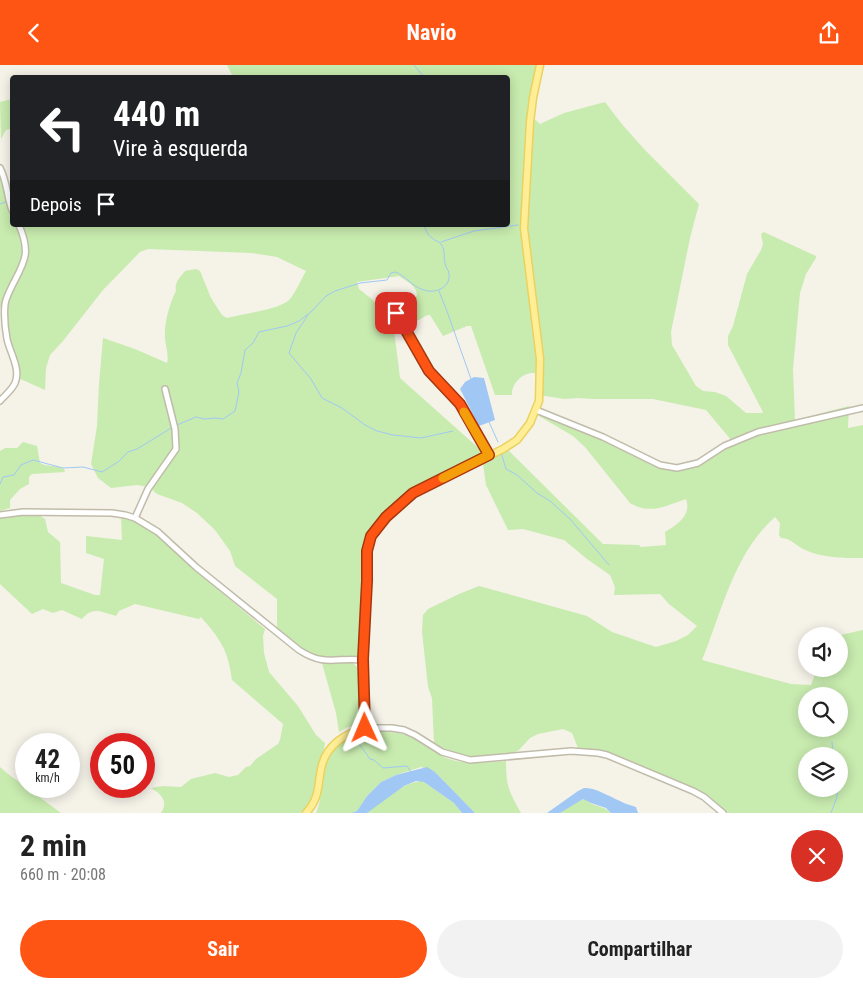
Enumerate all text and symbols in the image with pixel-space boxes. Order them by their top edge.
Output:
icon: back [20,19,48,47]
icon: share [815,19,843,47]
text: Navio [406,20,457,45]
text: 440 m [113,94,200,135]
icon: left [30,95,95,160]
text: Vire à esquerda [113,136,248,161]
icon: arrive [92,190,120,218]
text: Depois [30,193,82,216]
pin [375,292,417,334]
icon: arrive [382,299,410,327]
map controls [798,627,848,797]
button: sound [798,627,848,677]
button: search [798,687,848,737]
position arrow [338,701,390,753]
speed limit sign: 50 [90,733,155,798]
text: 42 [35,745,60,774]
button: layers [798,747,848,797]
text: km/h [35,771,60,785]
text: 2 min [20,828,87,863]
button: close [791,830,843,882]
text: 660 m · 20:08 [20,865,106,884]
button: Sair [20,920,427,978]
button: Compartilhar [437,920,843,978]

